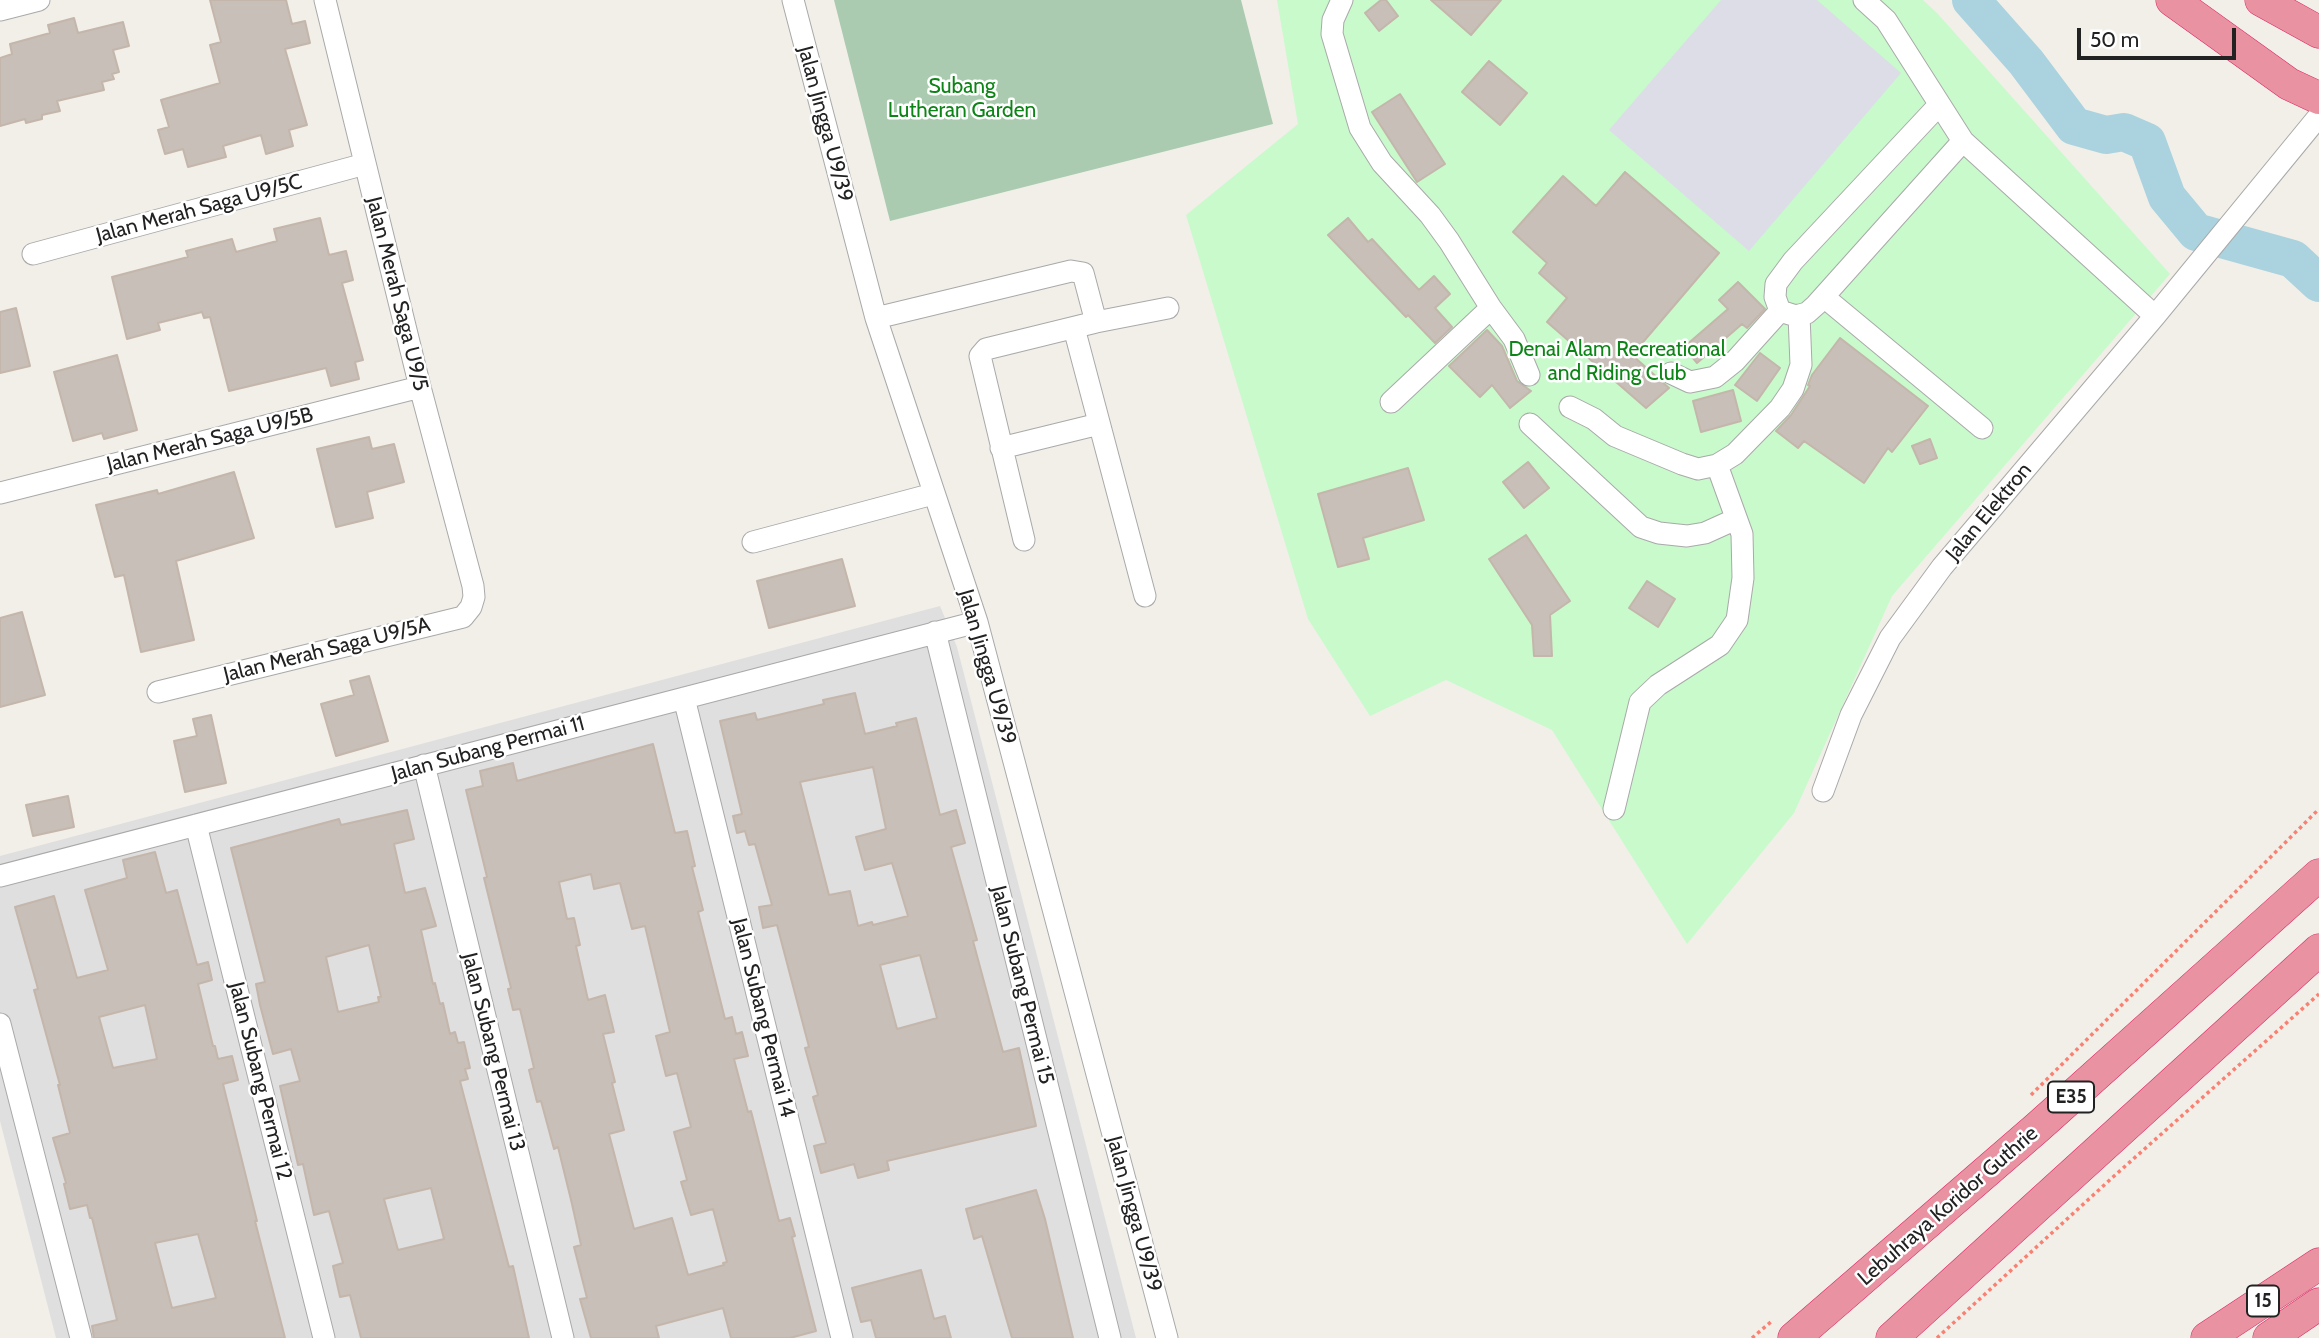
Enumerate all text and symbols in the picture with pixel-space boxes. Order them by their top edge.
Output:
scale bar [2081,14,2240,58]
text: 50 m [2090,27,2139,52]
street label: Jalan Jingga U9/39 [792,43,858,205]
park label: Subang Lutheran Garden [888,74,1036,124]
street label: Jalan Merah Saga U9/5C [93,169,305,249]
street label: Jalan Merah Saga U9/5 [361,194,433,394]
park label: Denai Alam Recreational and Riding Club [1508,337,1726,387]
street label: Jalan Merah Saga U9/5B [104,402,316,478]
street label: Jalan Elektron [1941,458,2037,566]
street label: Jalan Jingga U9/39 [953,586,1021,748]
street label: Jalan Merah Saga U9/5A [221,612,433,688]
street label: Jalan Subang Permai 11 [389,711,587,787]
street label: Jalan Subang Permai 15 [985,883,1059,1087]
street label: Jalan Subang Permai 14 [726,916,800,1120]
street label: Jalan Subang Permai 13 [456,950,530,1154]
street label: Jalan Subang Permai 12 [223,979,297,1183]
road number: E35 [2048,1082,2094,1112]
street label: Lebuhraya Koridor Guthrie [1853,1121,2043,1291]
street label: Jalan Jingga U9/39 [1101,1133,1167,1295]
road number: 15 [2247,1286,2279,1316]

